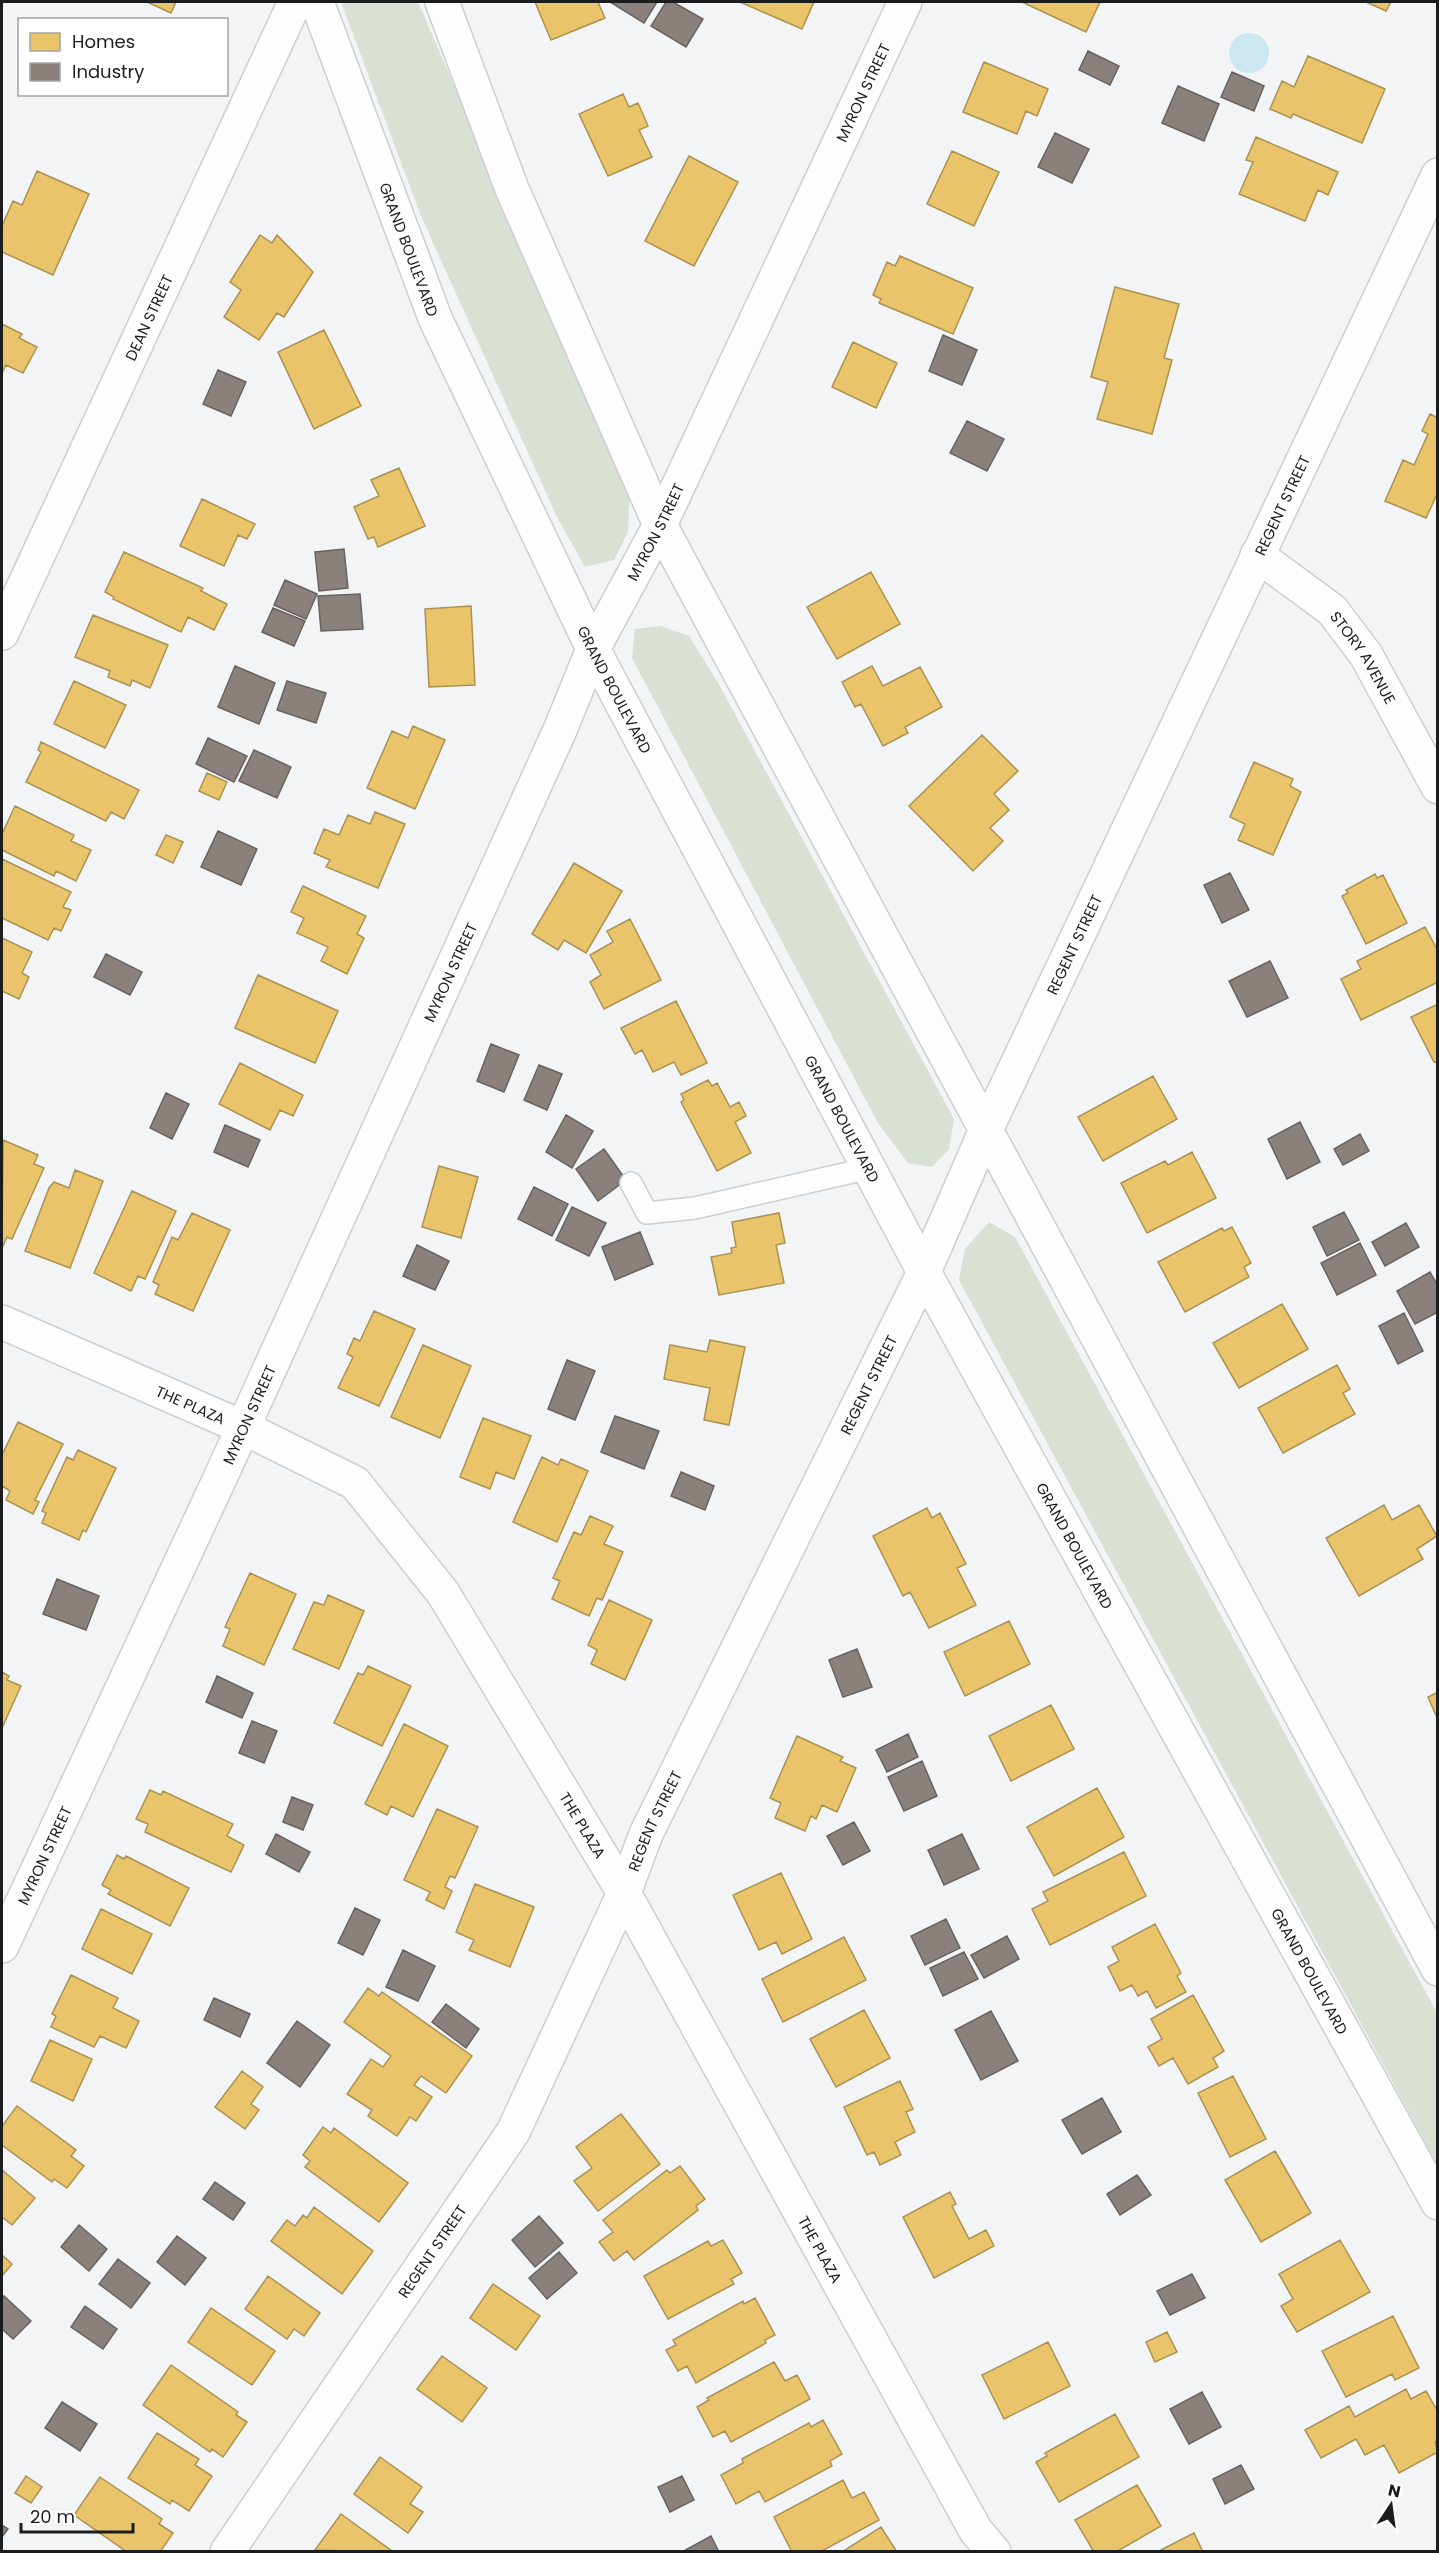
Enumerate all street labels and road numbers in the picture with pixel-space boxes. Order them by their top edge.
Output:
street label: MYRON STREET [830,40,895,145]
street label: GRAND BOULEVARD [375,179,444,319]
street label: DEAN STREET [120,271,178,364]
street label: REGENT STREET [1249,452,1314,559]
street label: MYRON STREET [621,480,689,584]
street label: STORY AVENUE [1326,606,1401,708]
street label: GRAND BOULEVARD [573,622,657,757]
street label: REGENT STREET [1041,891,1107,998]
street label: MYRON STREET [418,919,482,1025]
street label: GRAND BOULEVARD [800,1051,885,1186]
street label: REGENT STREET [835,1331,902,1438]
street label: MYRON STREET [217,1362,281,1468]
street label: THE PLAZA [153,1380,229,1429]
street label: GRAND BOULEVARD [1032,1479,1118,1613]
street label: REGENT STREET [623,1767,686,1874]
street label: THE PLAZA [555,1788,611,1862]
street label: MYRON STREET [12,1803,76,1908]
street label: GRAND BOULEVARD [1267,1904,1353,2038]
street label: REGENT STREET [393,2200,471,2302]
street label: THE PLAZA [793,2212,847,2286]

